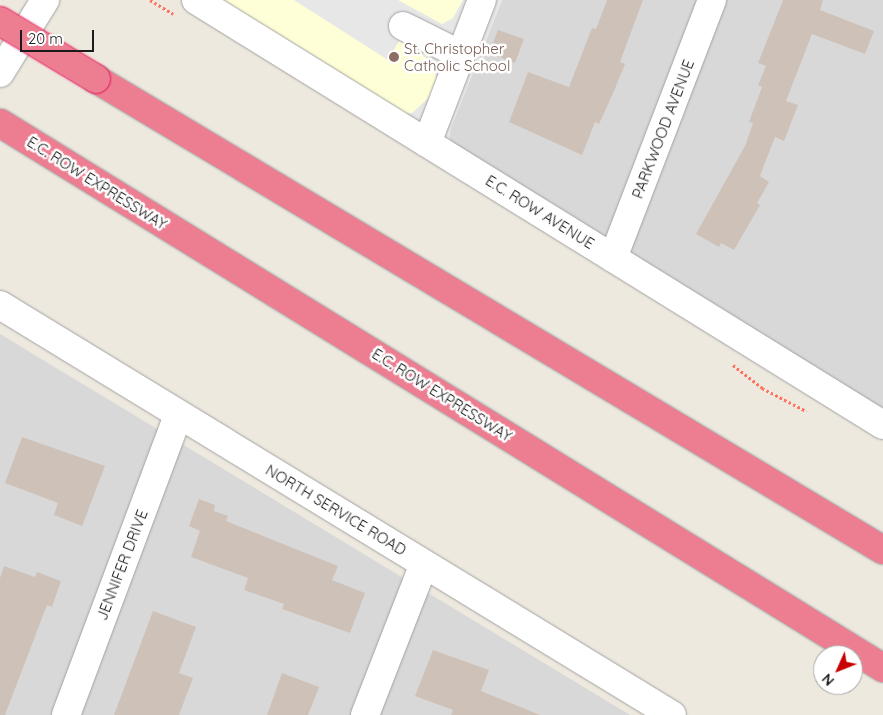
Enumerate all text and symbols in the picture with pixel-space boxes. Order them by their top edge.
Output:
scale bar [22,20,96,52]
text: 20 m [28,29,63,48]
place label: St. Christopher Catholic School [404,39,510,74]
marker: St. Christopher Catholic School [388,51,400,63]
street label: PARKWOOD AVENUE [628,57,698,201]
street label: E.C. ROW EXPRESSWAY [24,133,170,233]
street label: E.C. ROW AVENUE [482,171,598,253]
street label: E.C. ROW EXPRESSWAY [369,345,515,445]
street label: NORTH SERVICE ROAD [262,461,410,559]
street label: JENNIFER DRIVE [93,507,151,623]
north arrow [813,645,863,695]
text: N [818,670,838,690]

